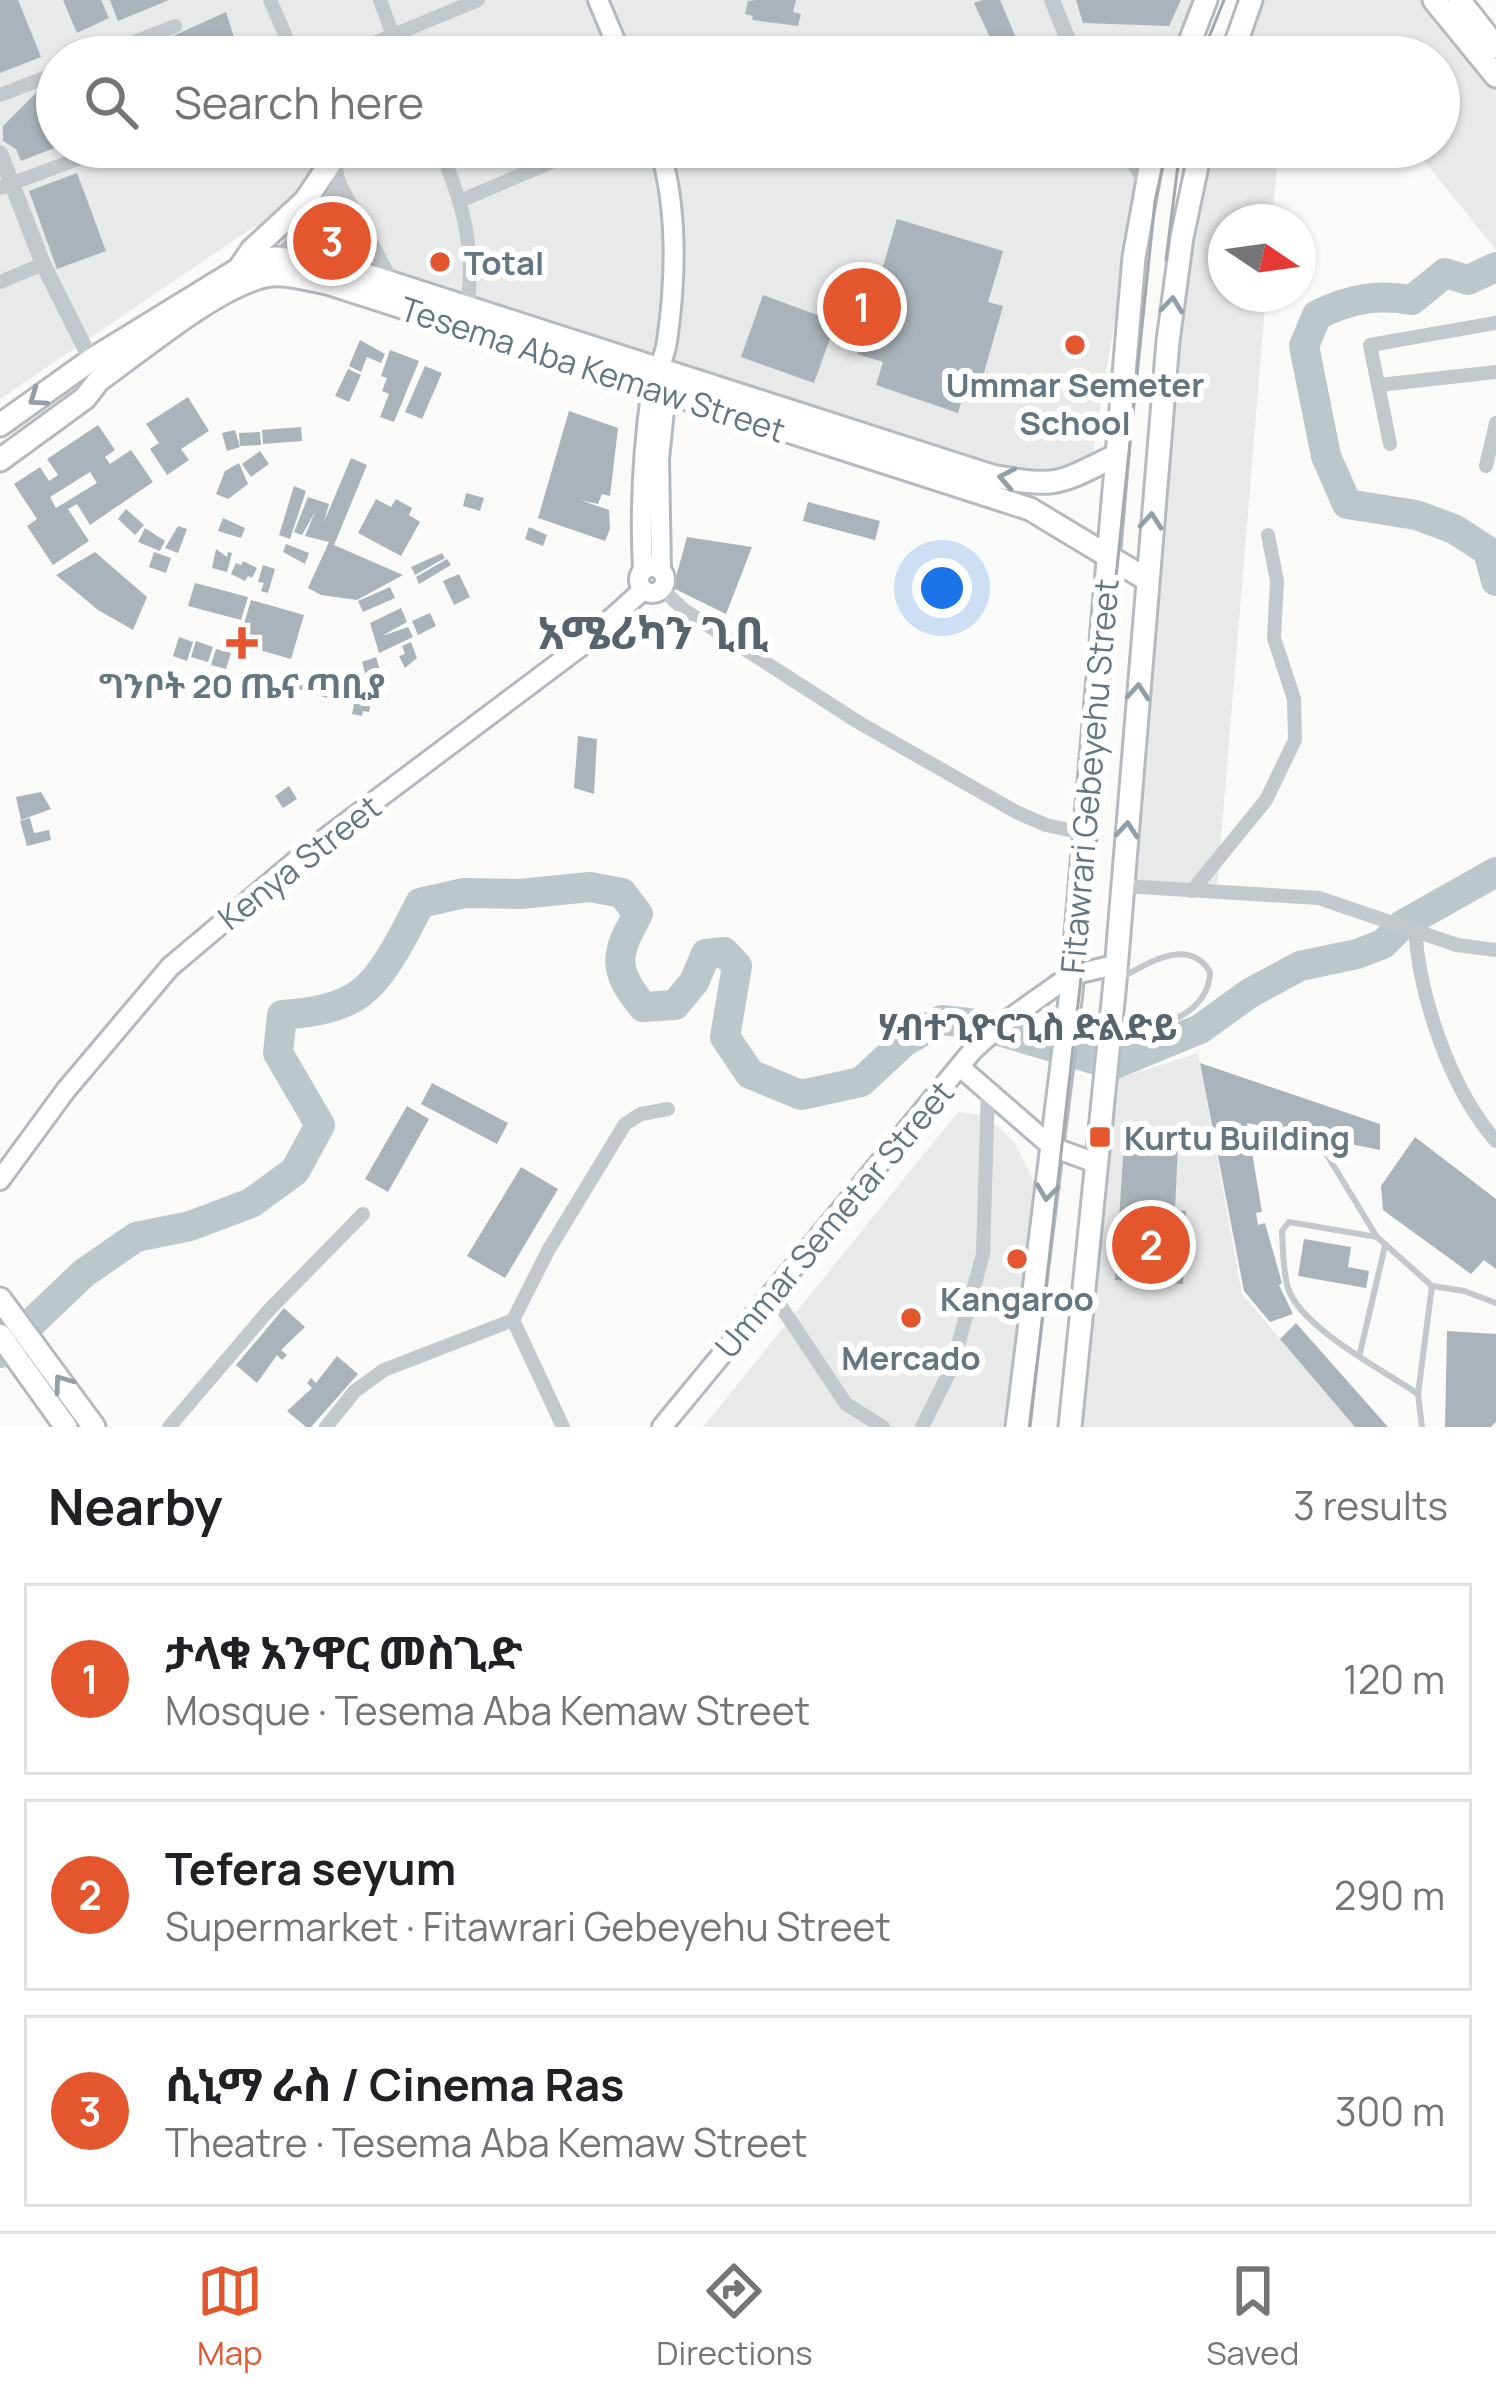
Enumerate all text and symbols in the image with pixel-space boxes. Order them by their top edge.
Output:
search box [36,36,1460,168]
icon: search [78,69,144,135]
text: Search here [174,71,424,133]
pin: 3 [293,196,371,286]
north arrow [1208,204,1316,312]
place label: Total [464,240,544,285]
marker: Total [427,249,453,275]
pin: 1 [823,262,901,352]
street label: Tesema Aba Kemaw Street [395,285,791,453]
one-way arrow [1159,295,1184,314]
marker: Ummar Semeter School [1062,332,1088,358]
place label: Ummar Semeter School [946,362,1204,445]
one-way arrow [29,384,50,406]
one-way arrow [998,466,1018,492]
one-way arrow [1138,511,1164,530]
your location [912,558,972,618]
street label: Fitawrari Gebeyehu Street [1049,577,1129,975]
district label: አሜሪካን ጊቢ [537,601,769,663]
marker: ግንቦት 20 ጤና ጣቢያ [226,627,258,659]
place label: ግንቦት 20 ጤና ጣቢያ [99,663,385,708]
one-way arrow [1125,682,1150,701]
street label: Kenya Street [208,784,390,940]
one-way arrow [1114,820,1139,839]
district label: ሃብተጊዮርጊስ ድልድይ [878,1002,1178,1051]
street label: Ummar Semetar Street [705,1071,963,1367]
place label: Kurtu Building [1124,1115,1350,1160]
marker: Kurtu Building [1087,1124,1113,1150]
one-way arrow [1034,1182,1060,1201]
pin: 2 [1112,1200,1190,1290]
marker: Kangaroo [1004,1246,1030,1272]
place label: Kangaroo [940,1276,1094,1321]
marker: Mercado [898,1305,924,1331]
place label: Mercado [841,1335,981,1380]
one-way arrow [54,1375,76,1396]
text: Nearby [48,1471,223,1540]
text: 3 results [1293,1478,1448,1532]
text: ታላቁ አንዋር መስጊድ [165,1621,523,1683]
text: 1 [81,1652,99,1706]
text: 120 m [1343,1652,1445,1706]
text: Mosque · Tesema Aba Kemaw Street [165,1683,810,1737]
text: Tefera seyum [165,1837,456,1899]
text: 2 [78,1868,102,1922]
text: 290 m [1334,1868,1445,1922]
text: Supermarket · Fitawrari Gebeyehu Street [165,1899,891,1953]
text: ሲኒማ ራስ / Cinema Ras [165,2053,624,2115]
text: 3 [79,2084,101,2138]
text: 300 m [1335,2084,1445,2138]
text: Theatre · Tesema Aba Kemaw Street [165,2115,807,2169]
tab: Map [197,2258,263,2375]
tab: Directions [656,2258,813,2375]
tab: Saved [1206,2258,1299,2375]

